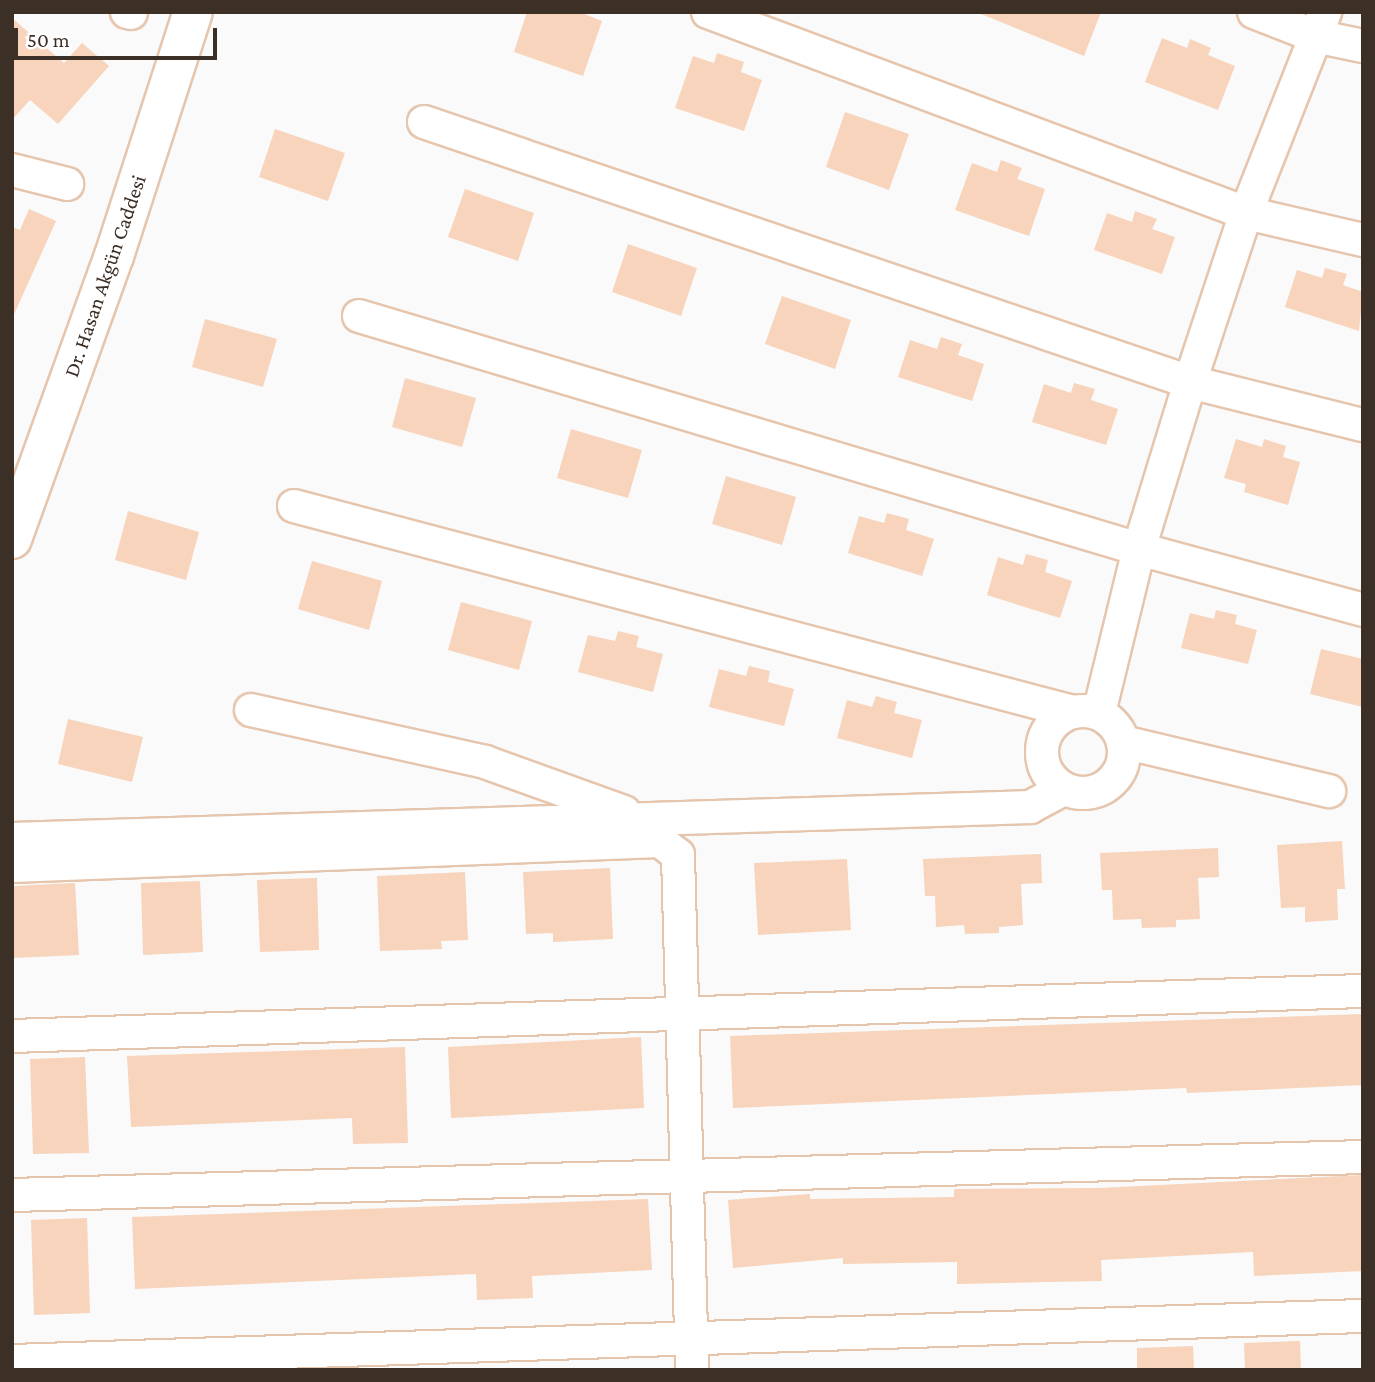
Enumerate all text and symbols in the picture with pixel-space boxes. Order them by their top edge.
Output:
scale bar [18,14,220,58]
text: 50 m [27,28,70,52]
street label: Dr. Hasan Akgün Caddesi [59,172,151,380]

